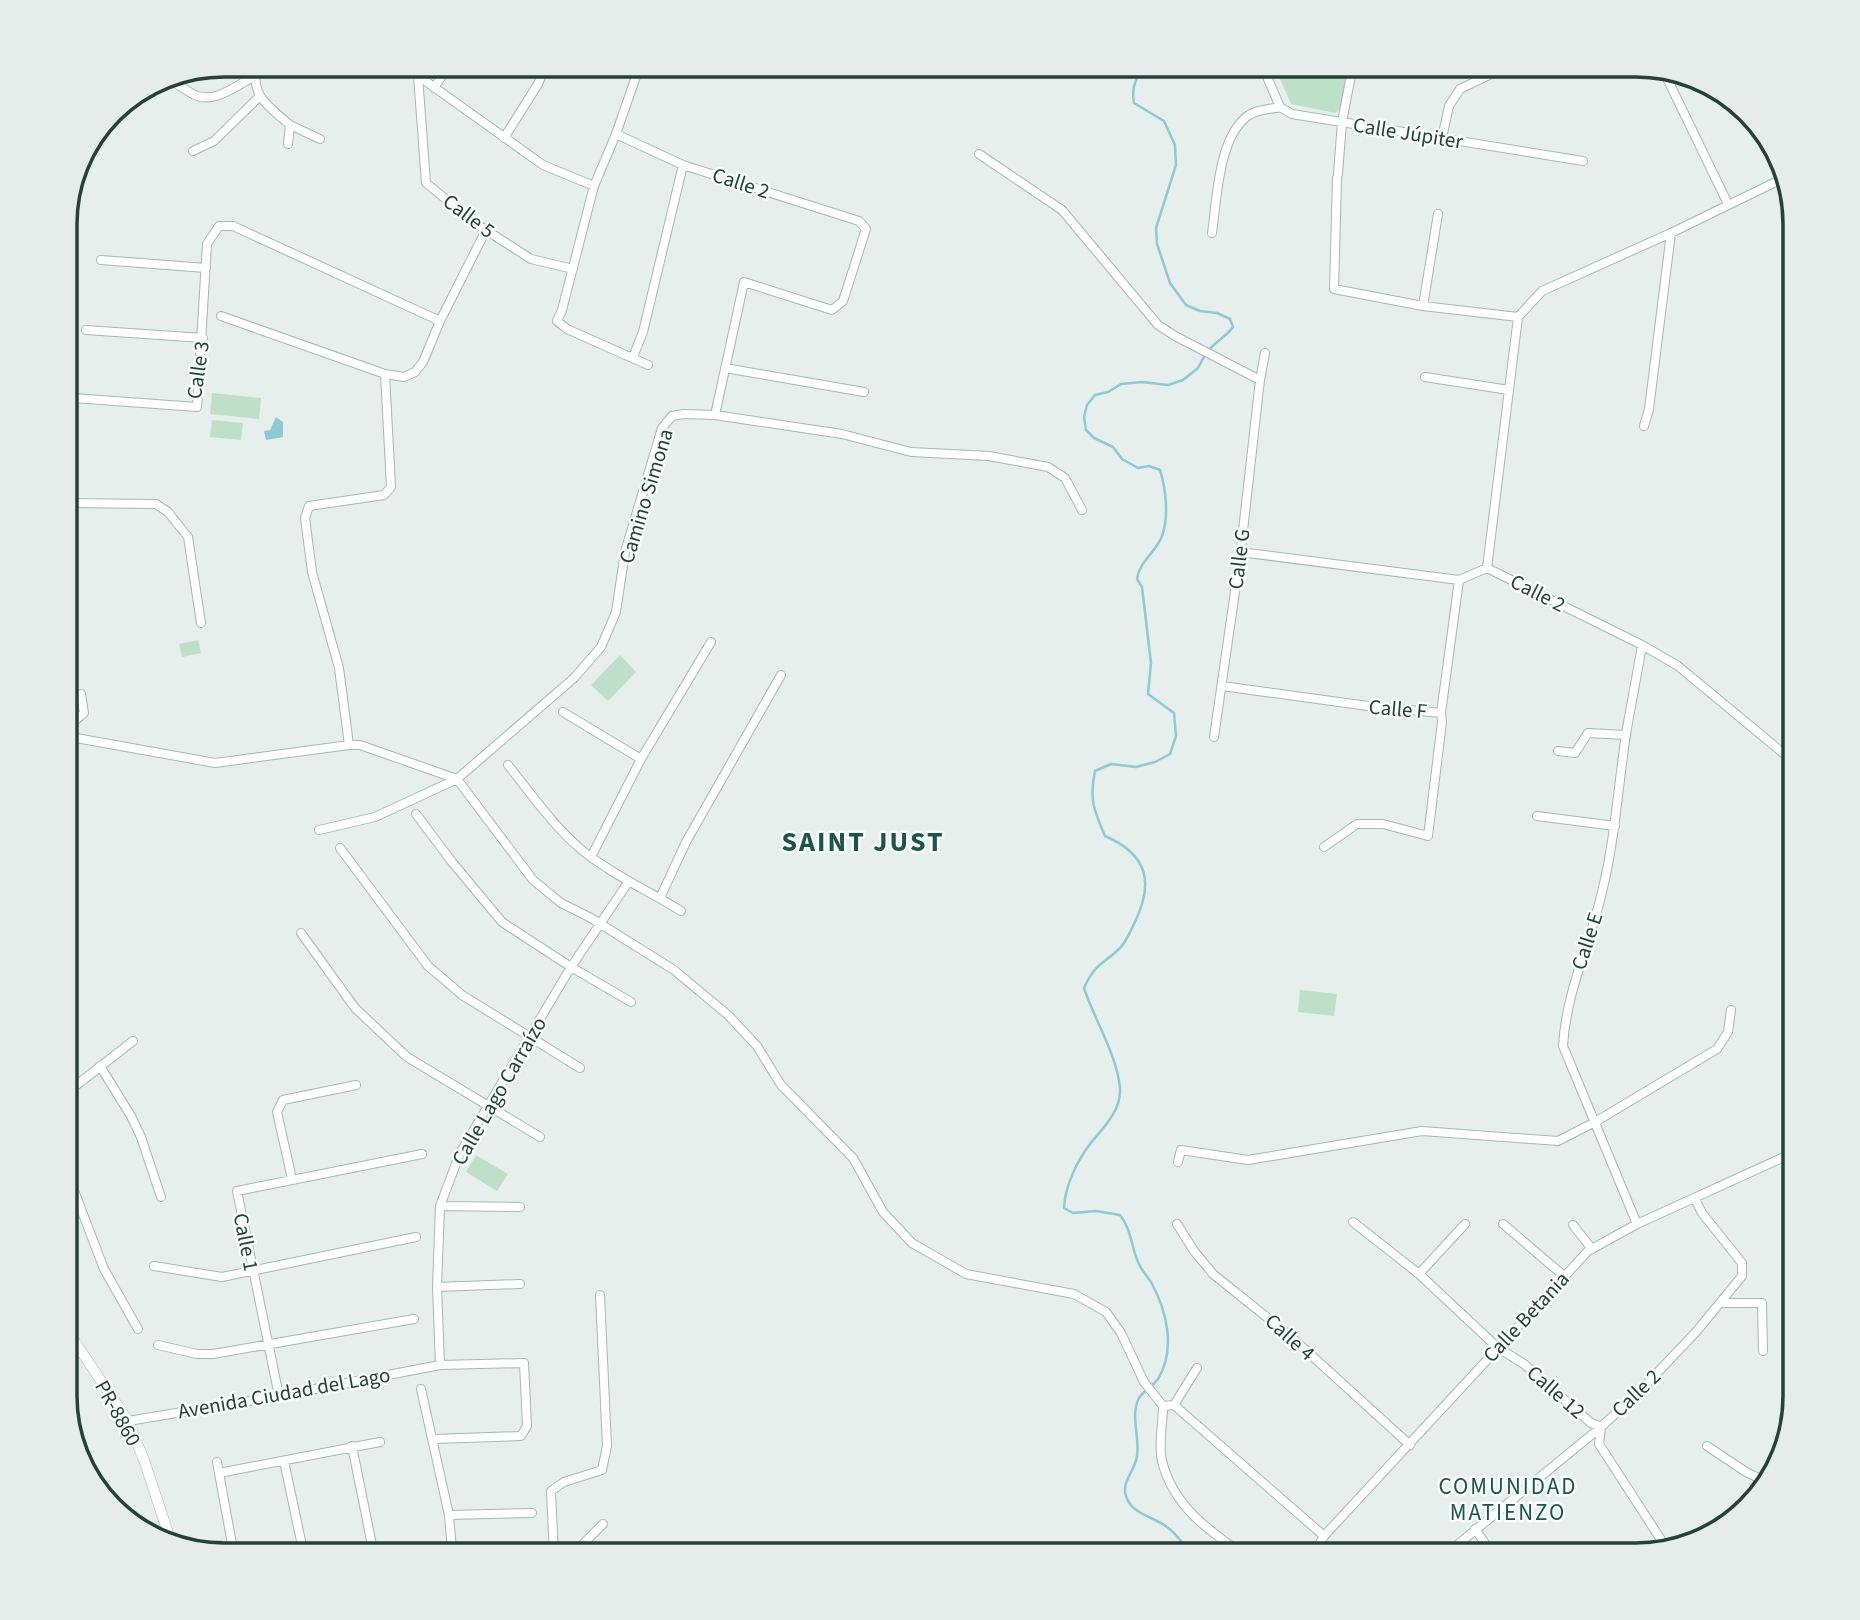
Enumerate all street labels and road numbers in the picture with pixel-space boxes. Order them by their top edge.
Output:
street label: Calle Júpiter [1351,110,1466,157]
street label: Calle 2 [709,160,773,206]
street label: Calle 5 [437,186,501,246]
street label: Calle 3 [179,339,217,401]
street label: Camino Simona [611,425,681,567]
street label: Calle G [1220,527,1258,591]
street label: Calle 2 [1505,566,1571,620]
street label: Calle F [1368,692,1428,726]
street label: Calle E [1564,908,1610,974]
street label: Calle Lago Carraízo [444,1011,554,1171]
street label: Calle 1 [226,1211,266,1273]
street label: Calle Betania [1476,1265,1576,1369]
street label: Calle 4 [1258,1306,1322,1368]
street label: Calle 12 [1520,1358,1592,1426]
street label: Avenida Ciudad del Lago [175,1360,393,1426]
street label: Calle 2 [1605,1362,1667,1424]
street label: PR-8860 [88,1374,148,1452]

